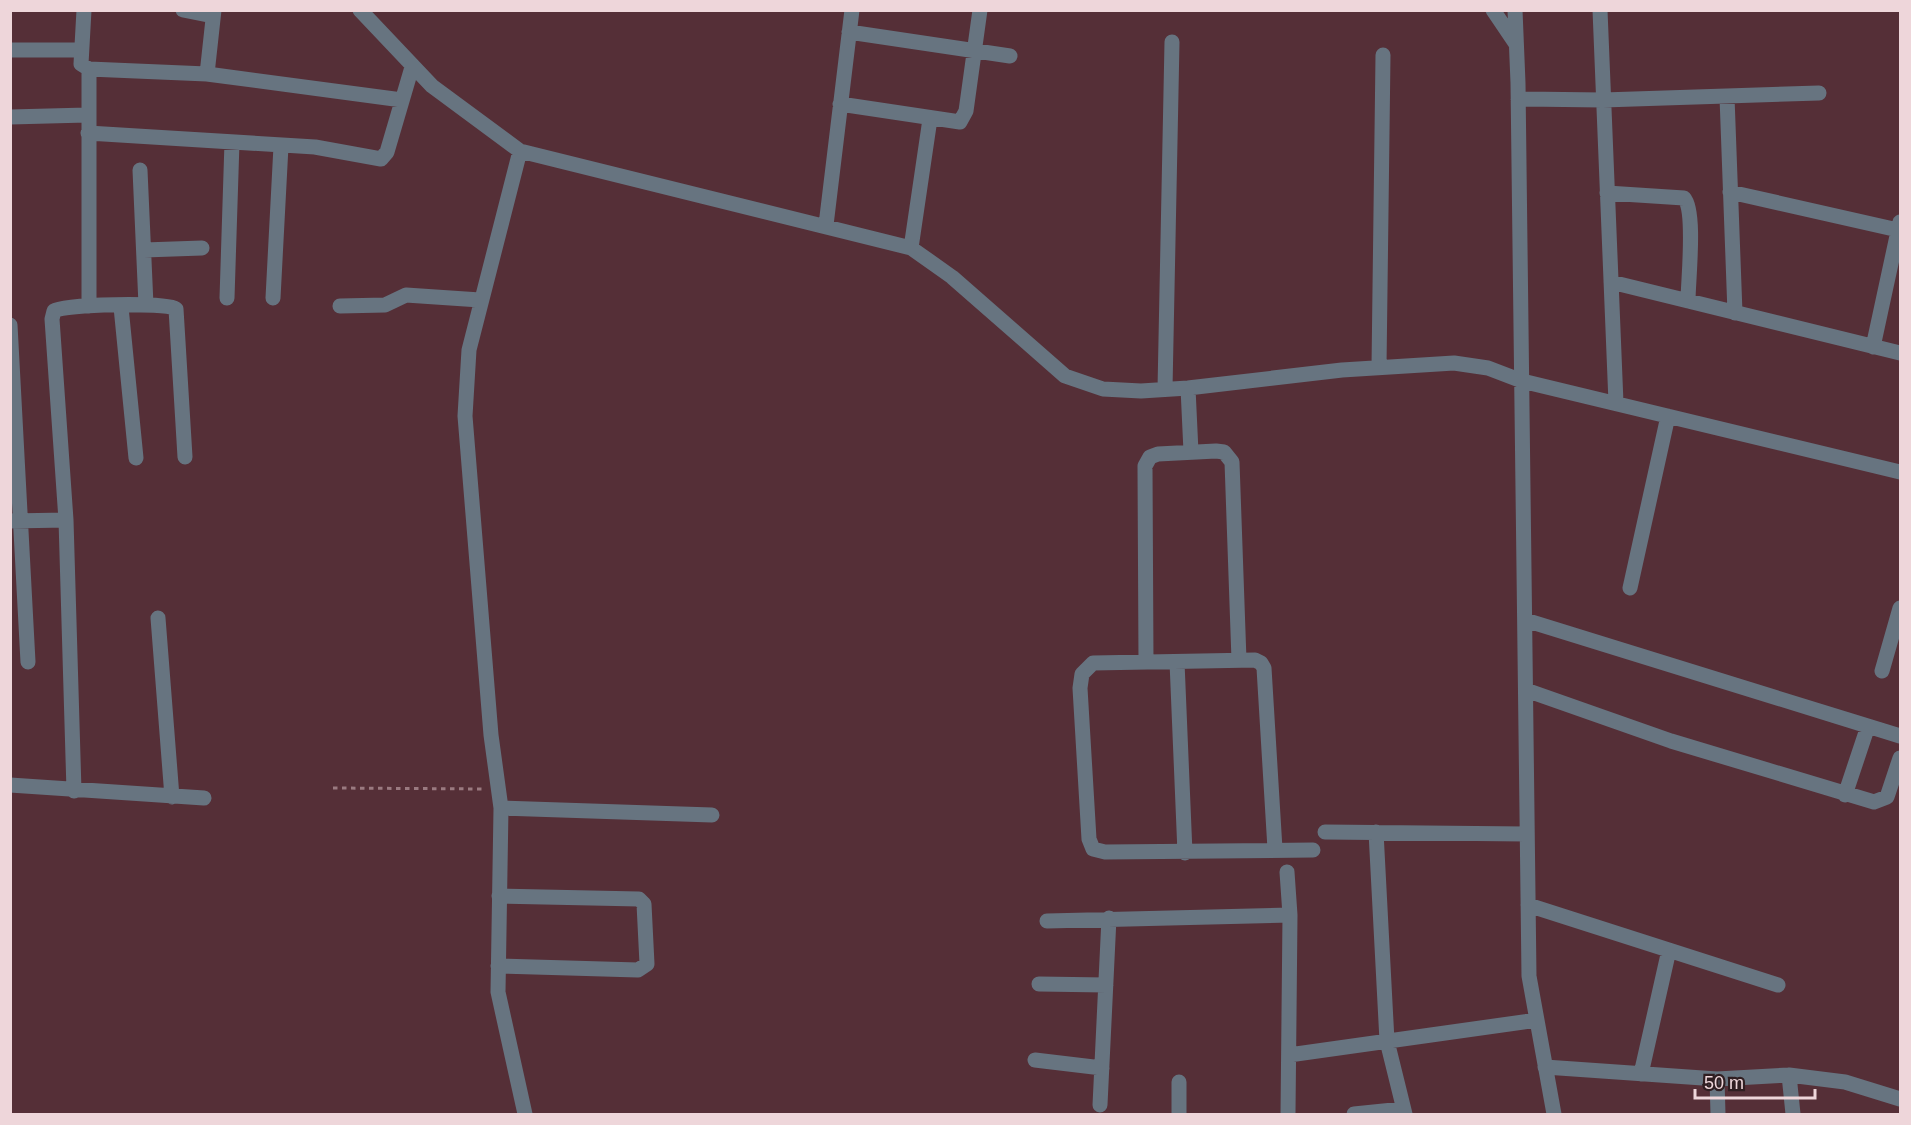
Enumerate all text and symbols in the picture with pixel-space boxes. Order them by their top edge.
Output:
scale bar [1695,1062,1815,1100]
text: 50 m [1704,1073,1744,1093]

